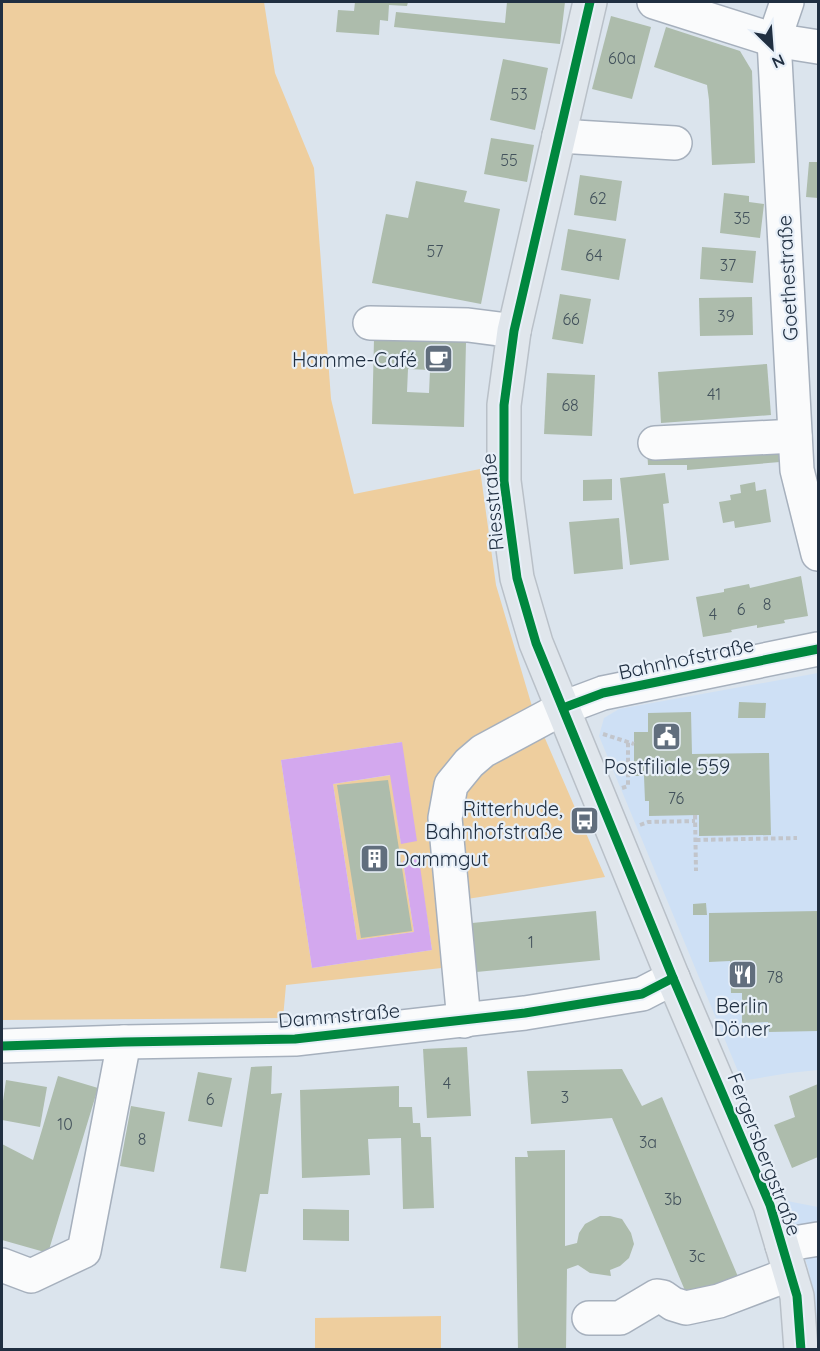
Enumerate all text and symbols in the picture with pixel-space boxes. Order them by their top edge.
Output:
north arrow [742,18,802,78]
house number: 60a [608,48,636,68]
text: N [769,50,788,73]
house number: 53 [510,84,528,104]
house number: 55 [500,150,518,170]
house number: 62 [589,188,607,208]
house number: 35 [733,208,751,228]
street label: Goethestraße [771,214,803,342]
house number: 57 [427,241,443,261]
house number: 64 [585,245,603,265]
house number: 37 [720,255,736,275]
house number: 39 [717,306,735,326]
house number: 66 [562,309,580,329]
cafe icon: Hamme-Café [422,343,454,375]
place label: Hamme-Café [292,347,417,372]
house number: 41 [707,384,721,404]
house number: 68 [561,395,579,415]
street label: Riesstraße [475,452,509,552]
house number: 8 [763,594,771,614]
house number: 6 [737,599,746,619]
house number: 4 [709,604,717,624]
street label: Bahnhofstraße [616,631,756,685]
public building icon: Postfiliale 559 [651,720,683,752]
place label: Postfiliale 559 [604,754,730,779]
house number: 76 [668,788,685,808]
place label: Ritterhude, Bahnhofstraße [425,796,563,844]
bus stop icon: Ritterhude, Bahnhofstraße [568,804,600,836]
building icon: Dammgut [358,842,390,874]
place label: Dammgut [395,846,489,871]
house number: 1 [528,932,534,952]
restaurant icon: Berlin Döner [726,958,758,990]
house number: 78 [767,967,783,987]
place label: Berlin Döner [713,993,771,1041]
street label: Dammstraße [277,997,401,1033]
street label: Fergersbergstraße [722,1069,808,1239]
house number: 4 [443,1073,451,1093]
house number: 3 [561,1087,569,1107]
house number: 6 [206,1089,215,1109]
house number: 10 [57,1114,73,1134]
house number: 8 [138,1129,146,1149]
house number: 3a [639,1132,657,1152]
house number: 3b [664,1189,682,1209]
house number: 3c [689,1246,705,1266]

